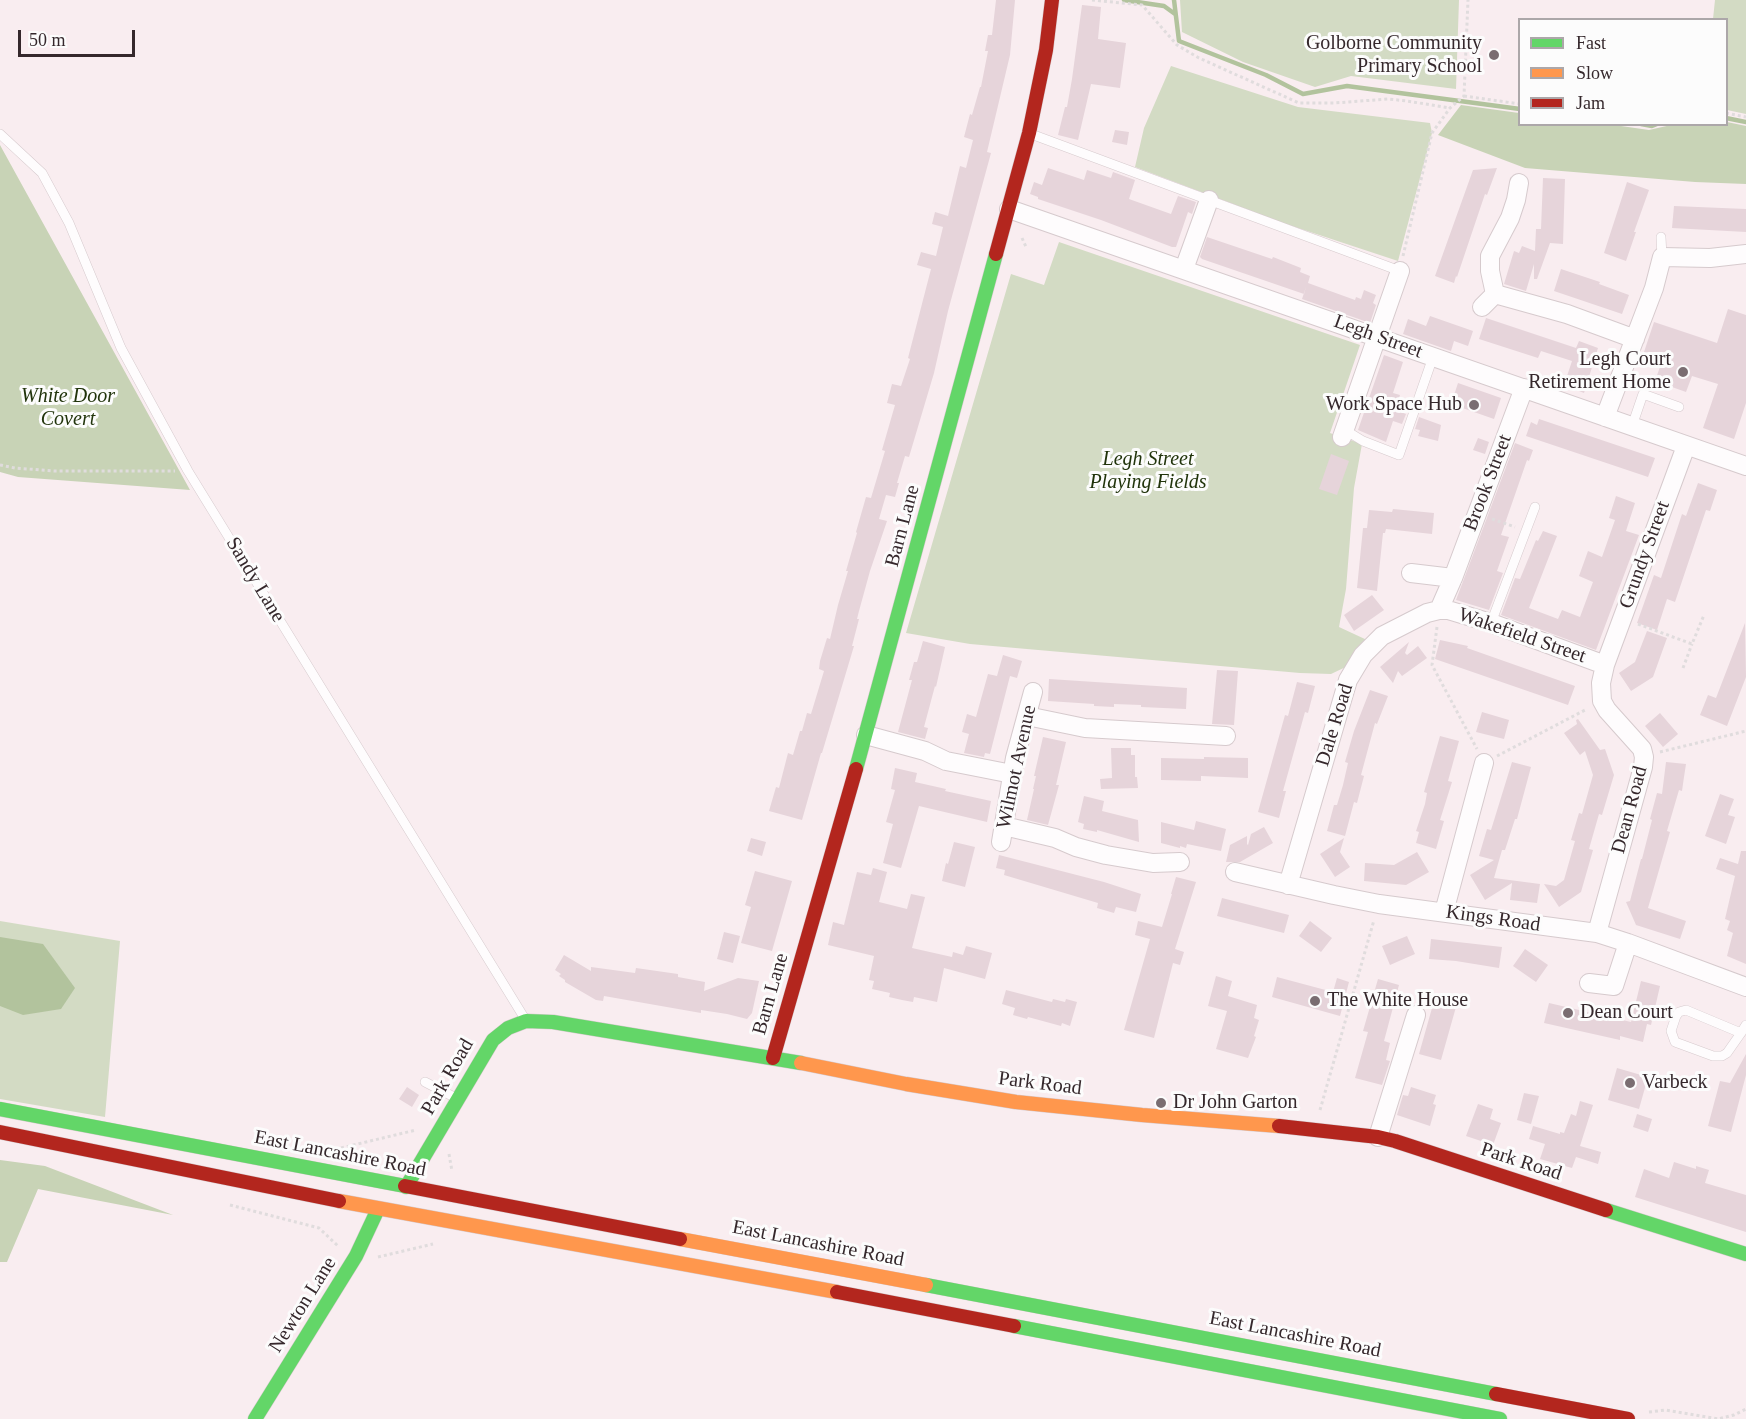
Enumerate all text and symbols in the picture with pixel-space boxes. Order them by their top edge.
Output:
scale bar [21,18,138,56]
legend [1518,18,1728,126]
text: 50 m [29,30,66,50]
place label: Golborne Community Primary School [1306,32,1482,79]
text: Fast [1576,33,1606,53]
marker: Golborne Community Primary School [1487,48,1501,62]
text: Slow [1576,63,1613,83]
text: Jam [1576,93,1605,113]
street label: Legh Street [1330,310,1426,364]
place label: Legh Court Retirement Home [1528,348,1671,395]
marker: Legh Court Retirement Home [1676,365,1690,379]
park label: White Door Covert [21,385,115,432]
place label: Work Space Hub [1326,393,1462,417]
marker: Work Space Hub [1467,398,1481,412]
street label: Brook Street [1459,431,1517,535]
park label: Legh Street Playing Fields [1089,448,1207,495]
street label: Barn Lane [881,482,925,570]
street label: Grundy Street [1614,498,1676,612]
street label: Sandy Lane [220,533,290,627]
street label: Wakefield Street [1455,603,1589,669]
street label: Dale Road [1311,681,1359,769]
street label: Wilmot Avenue [992,703,1042,831]
street label: Dean Road [1607,764,1653,856]
street label: Kings Road [1444,901,1542,937]
street label: Barn Lane [748,950,794,1038]
place label: The White House [1327,989,1468,1013]
marker: The White House [1308,994,1322,1008]
place label: Dean Court [1580,1001,1673,1025]
marker: Dean Court [1561,1006,1575,1020]
street label: Park Road [417,1035,479,1119]
street label: Park Road [997,1067,1083,1101]
place label: Varbeck [1642,1071,1708,1095]
marker: Varbeck [1623,1076,1637,1090]
place label: Dr John Garton [1173,1091,1297,1115]
marker: Dr John Garton [1154,1096,1168,1110]
street label: East Lancashire Road [252,1126,428,1182]
street label: Park Road [1477,1138,1565,1186]
street label: East Lancashire Road [730,1216,906,1272]
street label: Newton Lane [264,1253,342,1357]
street label: East Lancashire Road [1207,1307,1383,1363]

